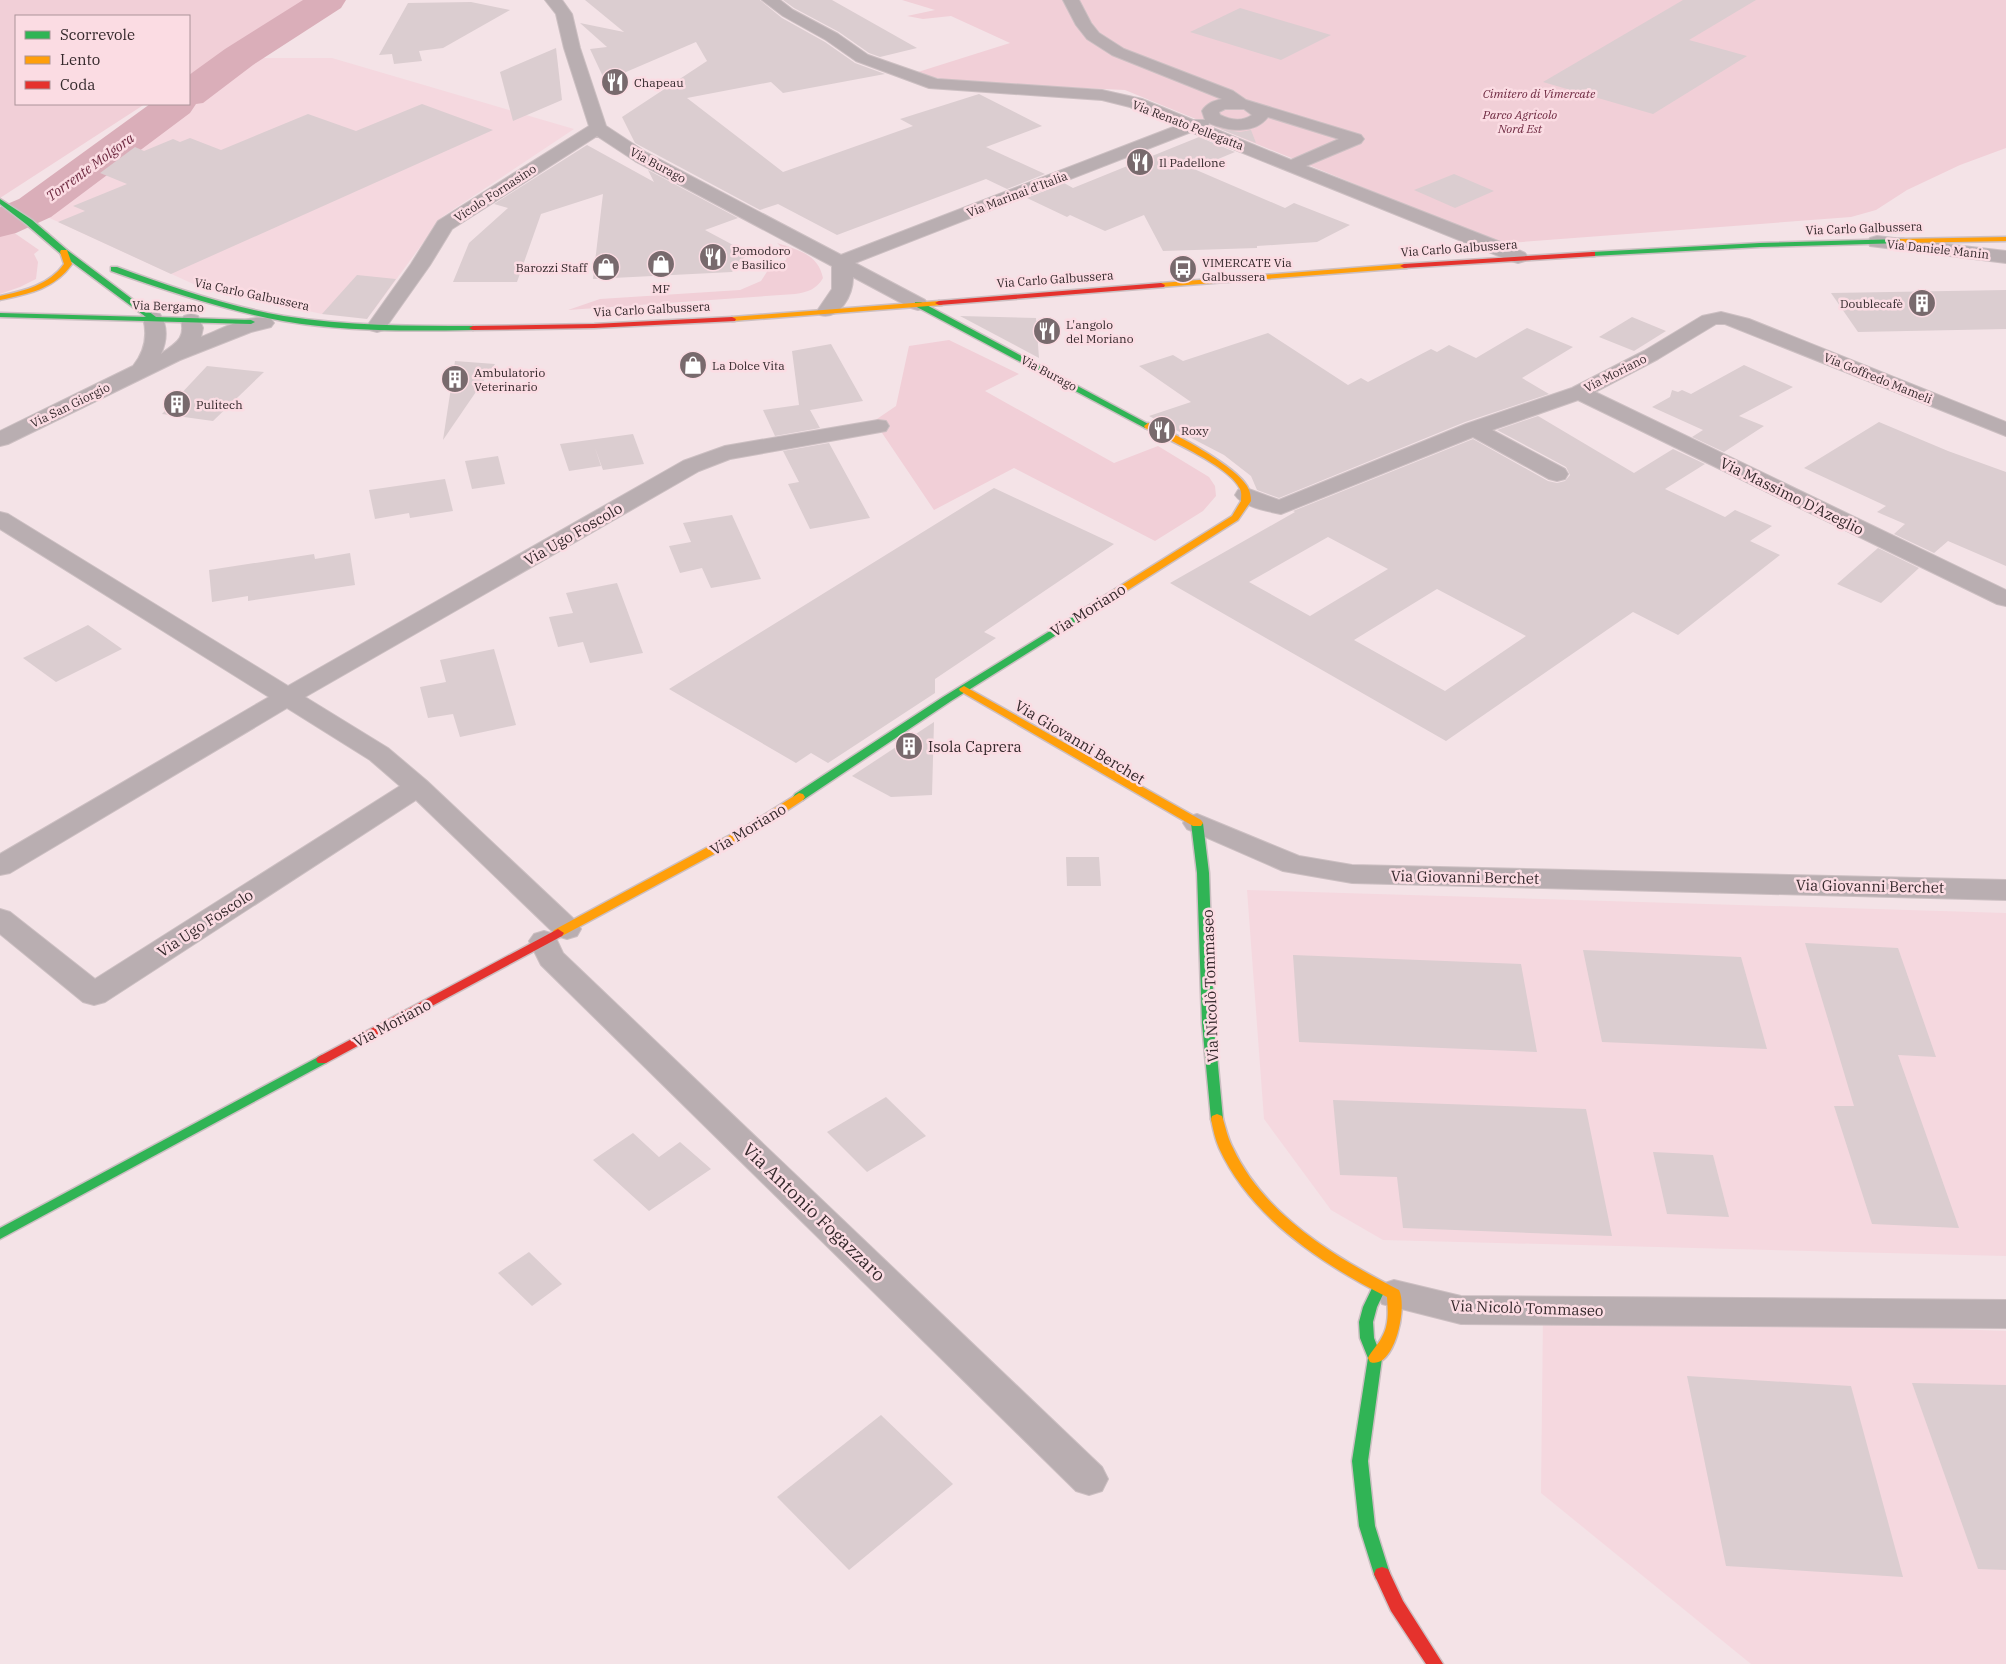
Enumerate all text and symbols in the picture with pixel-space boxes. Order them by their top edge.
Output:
legend [15,15,190,105]
text: Scorrevole [60,25,135,44]
text: Lento [60,50,100,69]
restaurant icon: Chapeau [600,67,630,97]
text: Coda [60,75,96,94]
place label: Chapeau [634,75,684,90]
park label: Cimitero di Vimercate [1483,86,1596,101]
street label: Via Renato Pellegatta [1130,97,1246,153]
park label: Parco Agricolo Nord Est [1482,107,1557,136]
water label: Torrente Molgora [43,129,138,205]
street label: Via Burago [627,144,689,186]
restaurant icon: Il Padellone [1125,147,1155,177]
place label: Il Padellone [1159,155,1225,170]
street label: Vicolo Fornasino [451,161,539,225]
street label: Via Marinai d'Italia [964,168,1070,220]
street label: Via Carlo Galbussera [1805,218,1923,238]
street label: Via Carlo Galbussera [1400,236,1518,260]
street label: Via Daniele Manin [1886,236,1990,262]
restaurant icon: Pomodoro e Basilico [698,242,728,272]
place label: Pomodoro e Basilico [732,243,791,272]
shop icon: MF [646,249,676,279]
shop icon: Barozzi Staff [591,252,621,282]
bus stop icon: VIMERCATE Via Galbussera [1168,254,1198,284]
place label: VIMERCATE Via Galbussera [1202,255,1292,284]
place label: Barozzi Staff [516,260,588,275]
street label: Via Carlo Galbussera [996,267,1114,291]
street label: Via Carlo Galbussera [193,274,311,314]
place label: MF [652,281,670,296]
building icon: Doublecafè [1907,288,1937,318]
place label: Doublecafè [1840,296,1903,311]
street label: Via Bergamo [132,297,204,315]
street label: Via Carlo Galbussera [593,298,711,320]
restaurant icon: L'angolo del Moriano [1032,316,1062,346]
place label: L'angolo del Moriano [1066,317,1134,346]
street label: Via Goffredo Mameli [1822,349,1934,407]
shop icon: La Dolce Vita [678,350,708,380]
street label: Via Moriano [1581,351,1649,395]
street label: Via Burago [1018,352,1080,394]
place label: La Dolce Vita [712,358,785,373]
building icon: Ambulatorio Veterinario [440,364,470,394]
place label: Ambulatorio Veterinario [474,365,545,394]
street label: Via San Giorgio [28,379,112,431]
building icon: Pulitech [162,389,192,419]
place label: Pulitech [196,397,243,412]
restaurant icon: Roxy [1147,415,1177,445]
place label: Roxy [1181,423,1209,438]
street label: Via Massimo D'Azeglio [1717,453,1867,539]
street label: Via Ugo Foscolo [520,498,626,570]
street label: Via Moriano [1047,579,1129,641]
street label: Via Giovanni Berchet [1011,696,1149,788]
building icon: Isola Caprera [894,731,924,761]
place label: Isola Caprera [928,737,1022,756]
street label: Via Moriano [707,799,789,859]
street label: Via Giovanni Berchet [1391,866,1539,888]
street label: Via Giovanni Berchet [1796,875,1944,897]
street label: Via Ugo Foscolo [154,885,256,961]
street label: Via Nicolò Tommaseo [1198,909,1222,1063]
street label: Via Moriano [350,995,434,1051]
street label: Via Antonio Fogazzaro [738,1138,890,1286]
street label: Via Nicolò Tommaseo [1450,1296,1604,1320]

